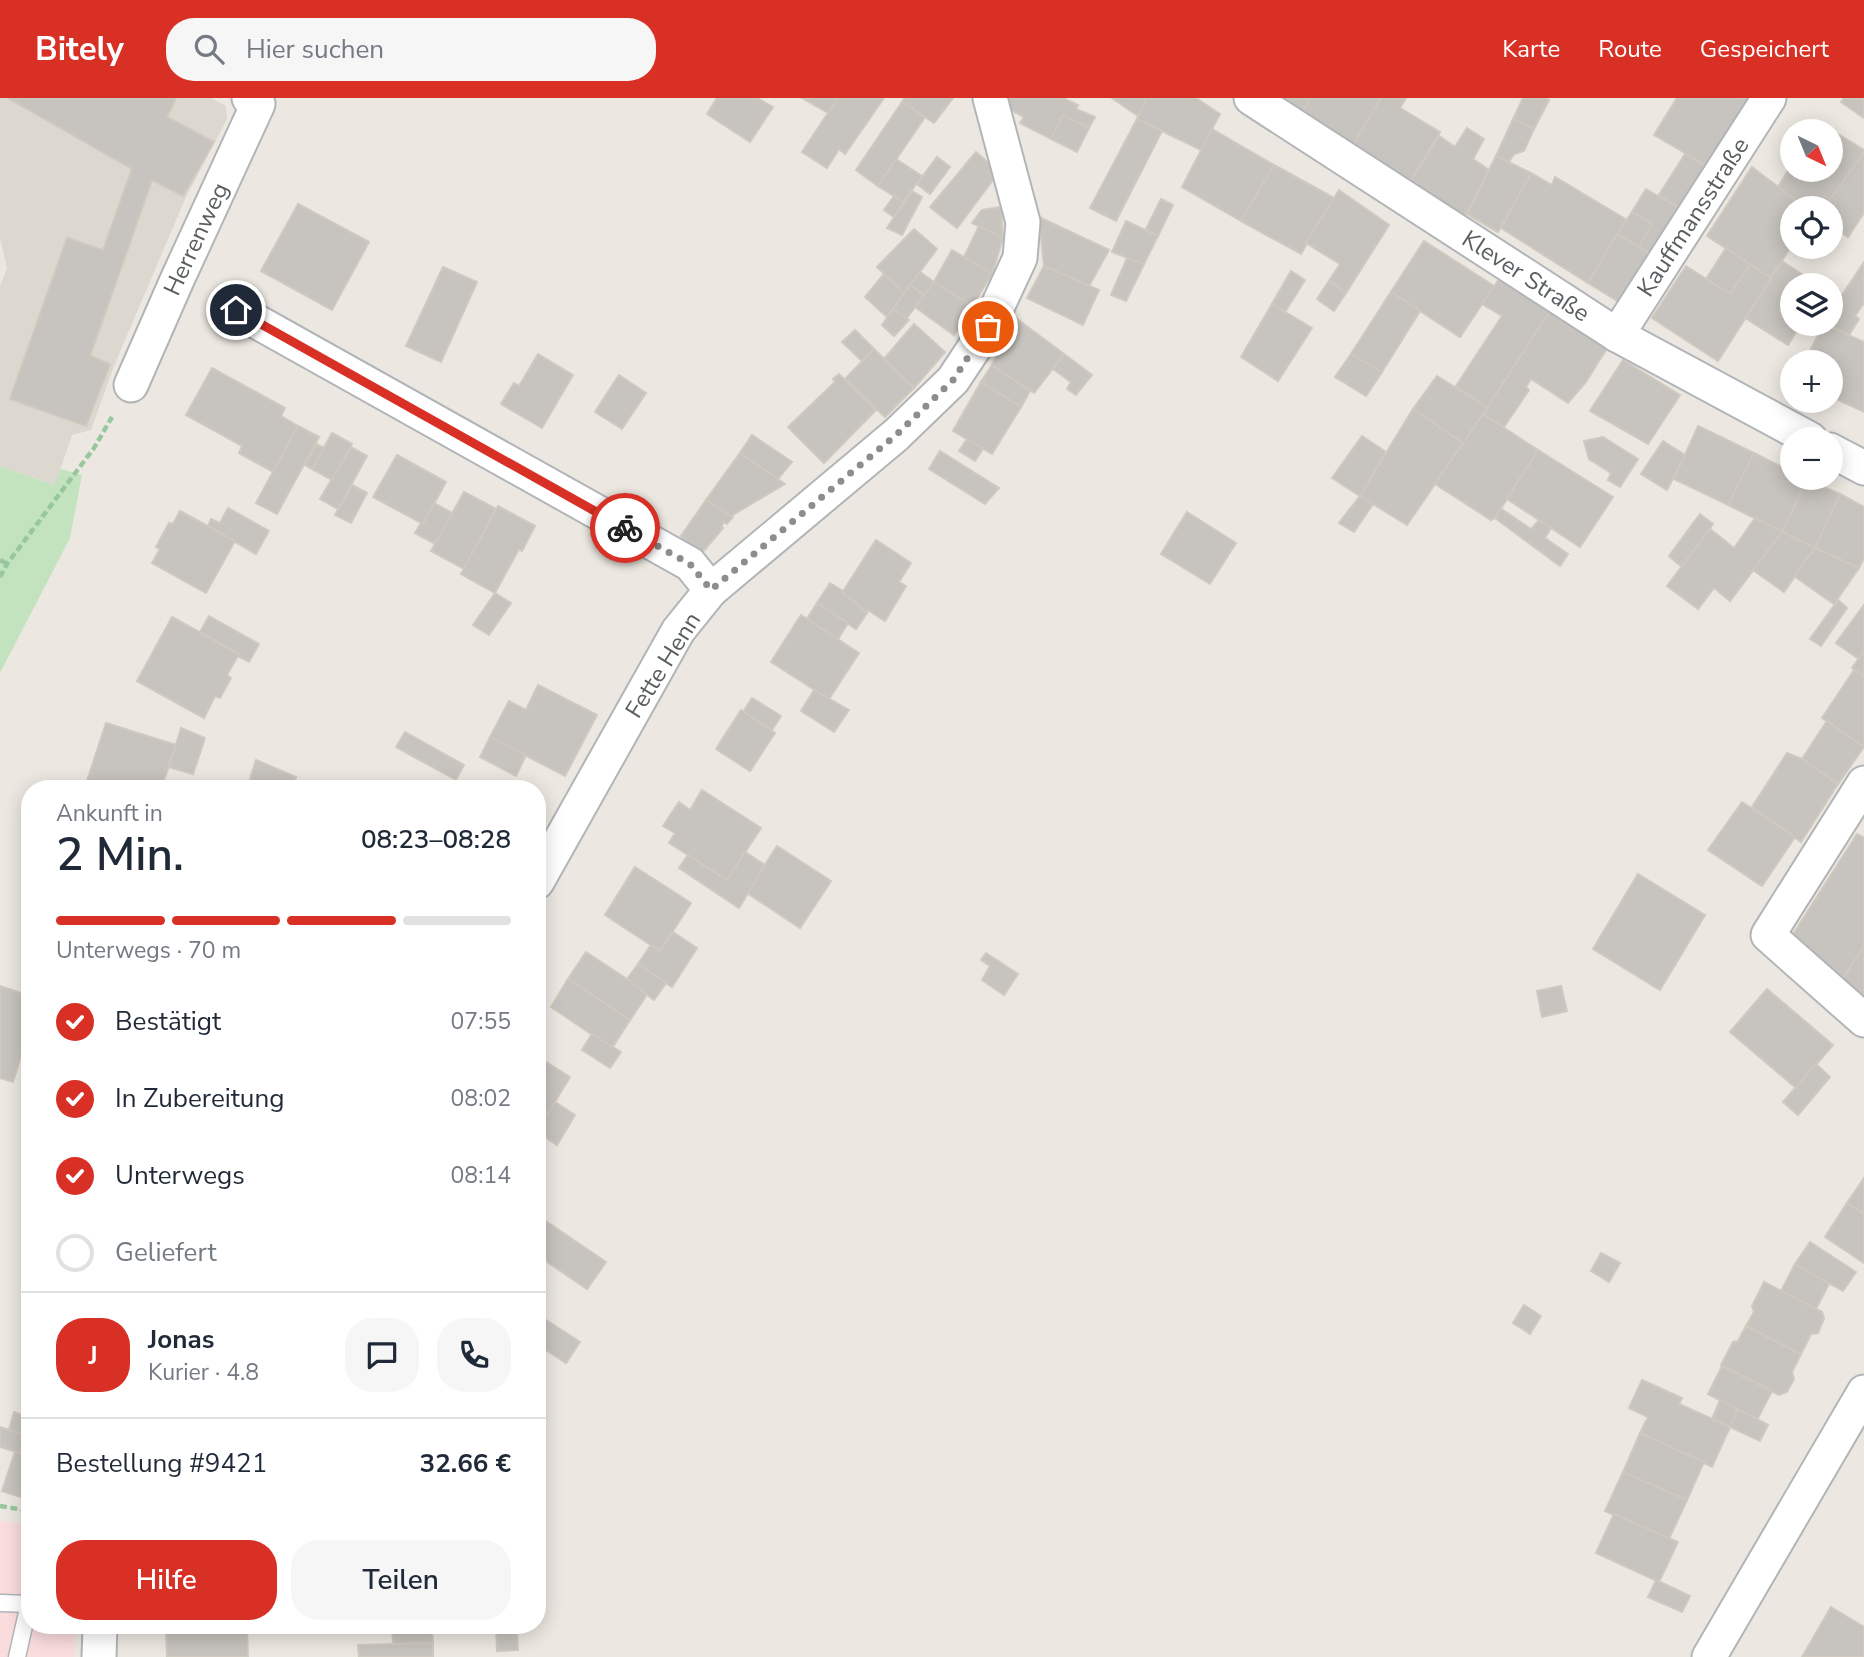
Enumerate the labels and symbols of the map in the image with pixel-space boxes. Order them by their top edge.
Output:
north arrow [1780,119,1843,182]
street label: Kauffmansstraße [1630,131,1756,303]
street label: Herrenweg [156,177,236,301]
street label: Klever Straße [1456,223,1596,329]
pin [206,280,266,340]
pin [958,297,1018,357]
courier [590,493,660,563]
street label: Fette Henn [618,606,708,724]

